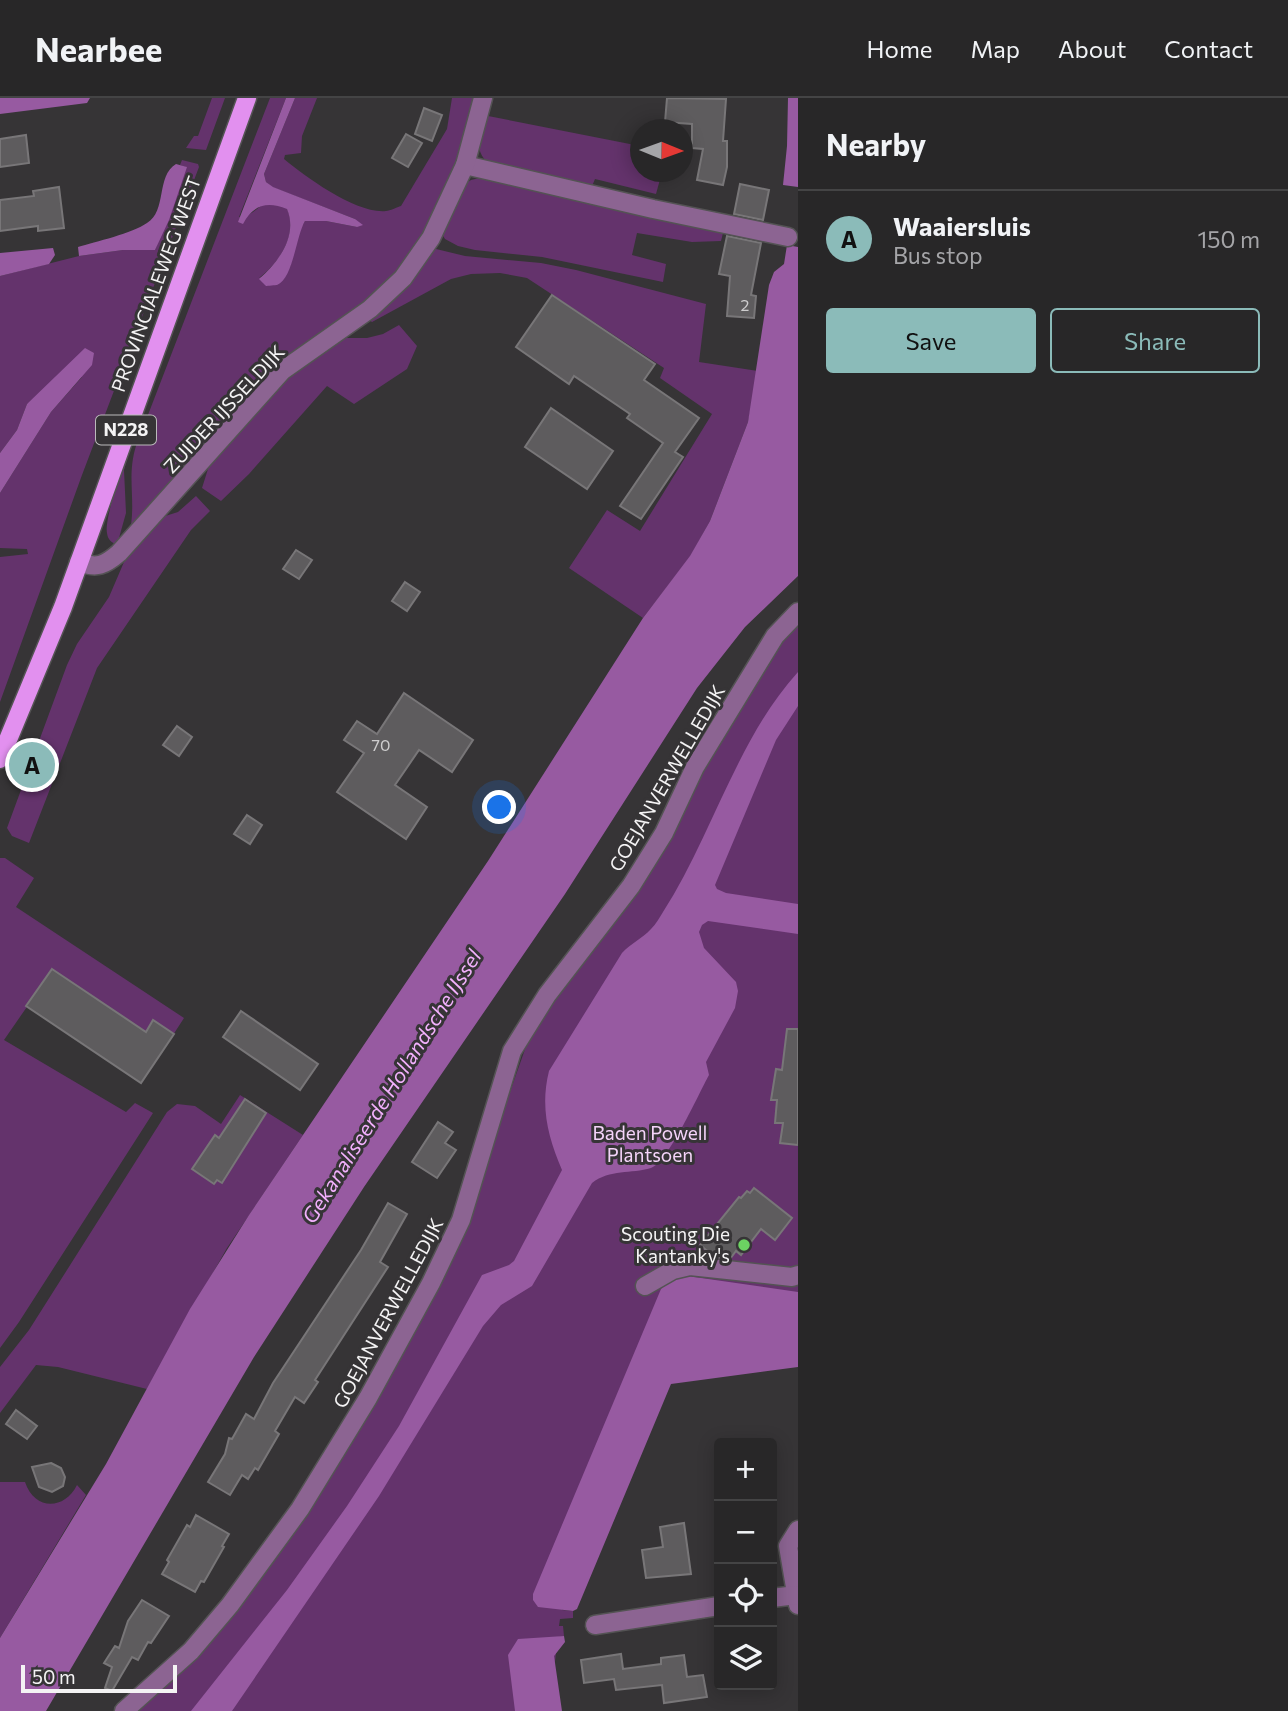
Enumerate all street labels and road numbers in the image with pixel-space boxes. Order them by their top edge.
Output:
street label: PROVINCIALEWEG WEST [106,173,205,395]
street label: ZUIDER IJSSELDIJK [158,340,289,477]
road number: N228 [96,416,156,444]
street label: GOEJANVERWELLEDIJK [604,680,730,875]
street label: GOEJANVERWELLEDIJK [328,1214,448,1412]

